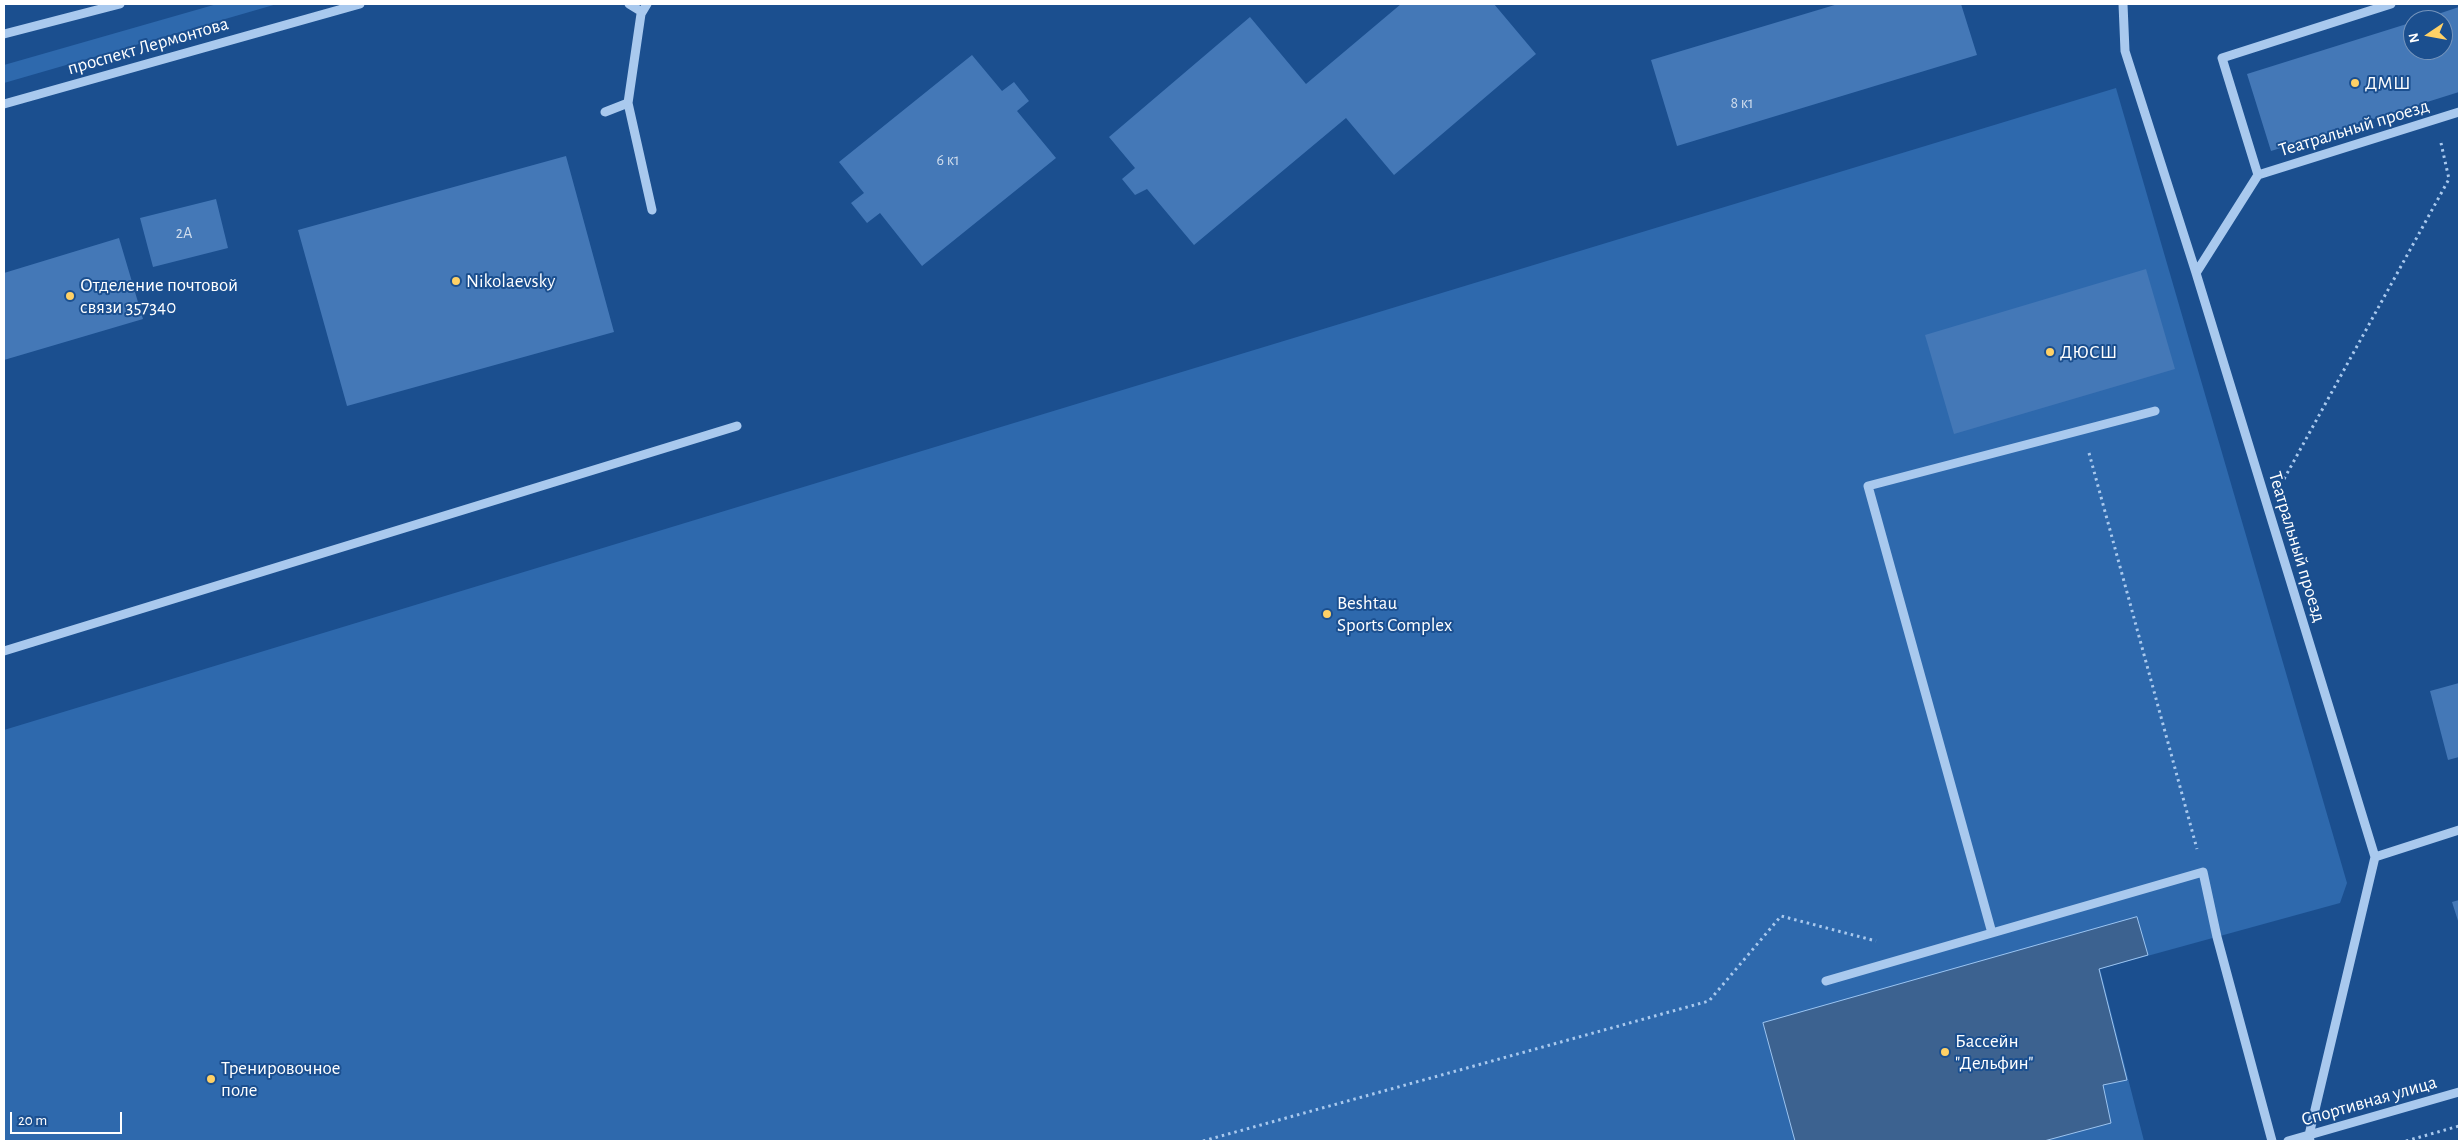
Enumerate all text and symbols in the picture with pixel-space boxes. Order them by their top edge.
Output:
north arrow [2403,10,2453,60]
street label: проспект Лермонтова [65,12,231,80]
text: N [2406,32,2422,44]
place label: ДМШ [2365,72,2411,94]
marker: ДМШ [2349,77,2361,89]
house number: 8 к1 [1730,93,1754,113]
street label: Театральный проезд [2276,94,2432,162]
house number: 6 к1 [936,150,960,170]
house number: 2А [176,223,192,243]
place label: Nikolaevsky [466,270,555,292]
place label: Отделение почтовой связи 357340 [80,274,238,318]
marker: Nikolaevsky [450,275,462,287]
marker: Отделение почтовой связи 357340 [64,290,76,302]
place label: ДЮСШ [2060,341,2117,363]
marker: ДЮСШ [2044,346,2056,358]
street label: Театральный проезд [2263,469,2331,625]
place label: Beshtau Sports Complex [1337,592,1452,636]
marker: Beshtau Sports Complex [1321,608,1333,620]
place label: Бассейн "Дельфин" [1955,1030,2034,1074]
marker: Бассейн "Дельфин" [1939,1046,1951,1058]
place label: Тренировочное поле [221,1057,340,1101]
street label: Спортивная улица [2299,1071,2439,1131]
marker: Тренировочное поле [205,1073,217,1085]
scale bar [12,1102,125,1134]
text: 20 m [18,1113,47,1128]

